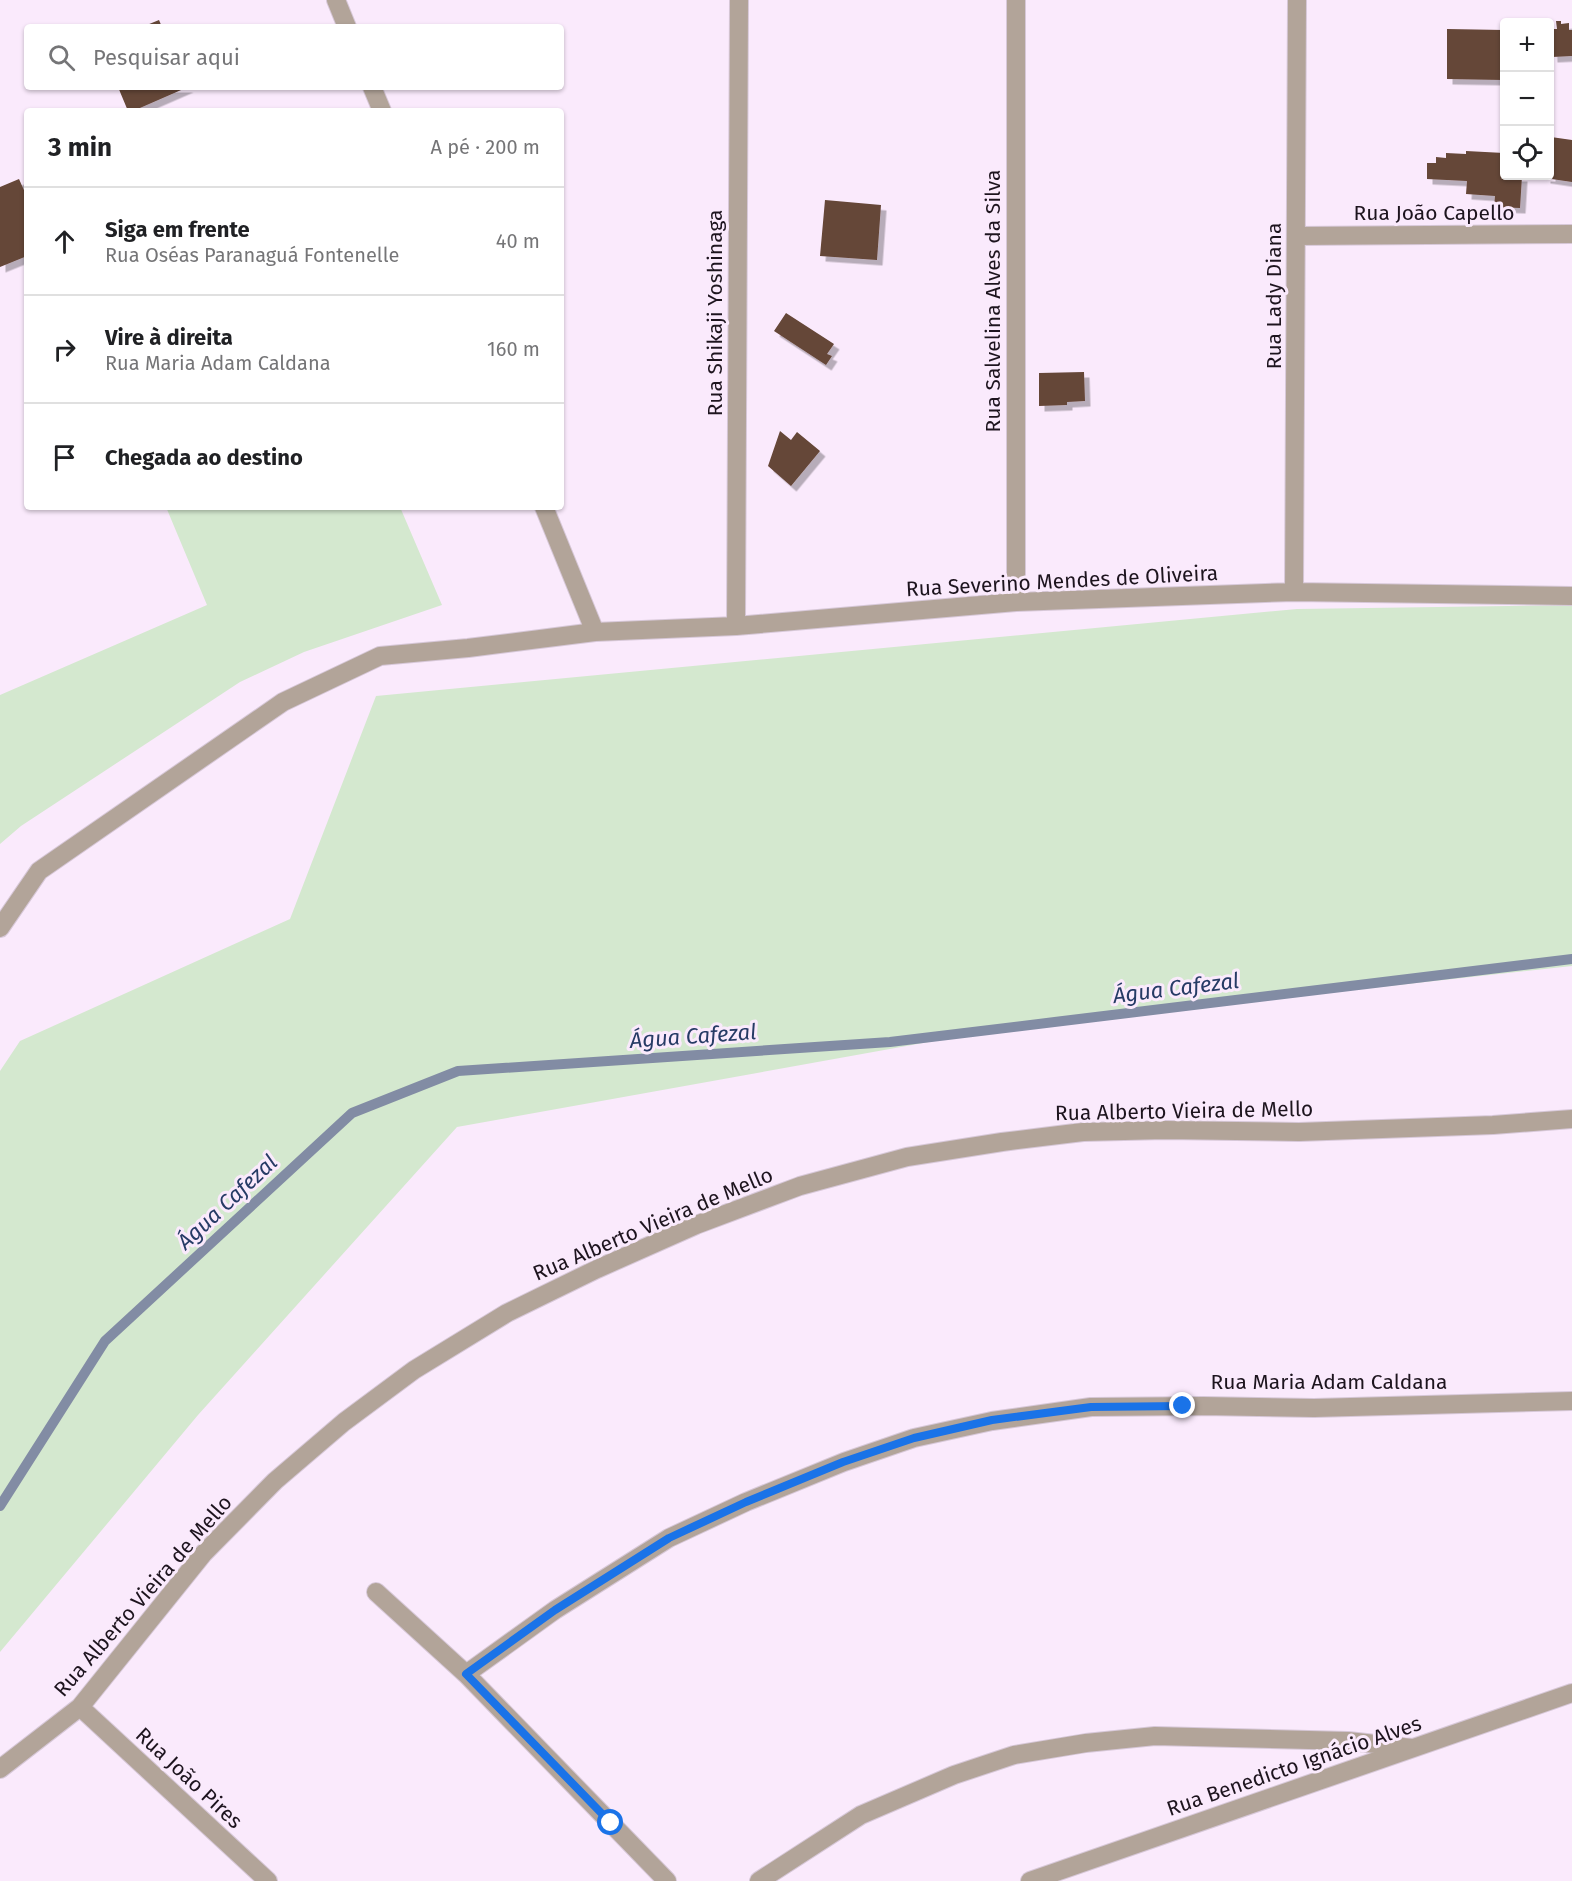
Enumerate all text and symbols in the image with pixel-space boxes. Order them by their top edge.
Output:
map controls [1500,18,1554,180]
button: + [1500,18,1554,72]
search box [24,24,564,90]
icon: search [45,41,78,74]
text: Pesquisar aqui [93,44,240,71]
button: − [1500,72,1554,126]
button: locate [1500,126,1554,180]
text: 3 min [48,132,112,163]
text: A pé · 200 m [430,135,540,159]
street label: Rua Salvelina Alves da Silva [980,170,1006,432]
street label: Rua João Capello [1354,200,1515,226]
street label: Rua Shikaji Yoshinaga [702,210,728,416]
text: Siga em frente [105,216,250,243]
street label: Rua Lady Diana [1261,223,1287,369]
icon: ahead [48,225,81,258]
text: 40 m [496,229,540,253]
text: Rua Oséas Paranaguá Fontenelle [105,243,399,267]
text: Vire à direita [105,324,233,351]
icon: right [48,333,81,366]
text: 160 m [487,337,540,361]
text: Rua Maria Adam Caldana [105,351,331,375]
icon: arrive [48,441,81,474]
text: Chegada ao destino [105,444,303,471]
street label: Rua Severino Mendes de Oliveira [905,560,1219,602]
water label: Água Cafezal [1110,967,1241,1009]
water label: Água Cafezal [628,1018,757,1054]
street label: Rua Alberto Vieira de Mello [1055,1096,1313,1126]
water label: Água Cafezal [171,1149,283,1256]
street label: Rua Alberto Vieira de Mello [529,1162,777,1286]
street label: Rua Maria Adam Caldana [1211,1369,1447,1395]
route end [1169,1392,1195,1418]
street label: Rua Alberto Vieira de Mello [48,1490,238,1702]
street label: Rua Benedicto Ignácio Alves [1163,1710,1425,1822]
street label: Rua João Pires [130,1722,248,1834]
route start [597,1809,623,1835]

